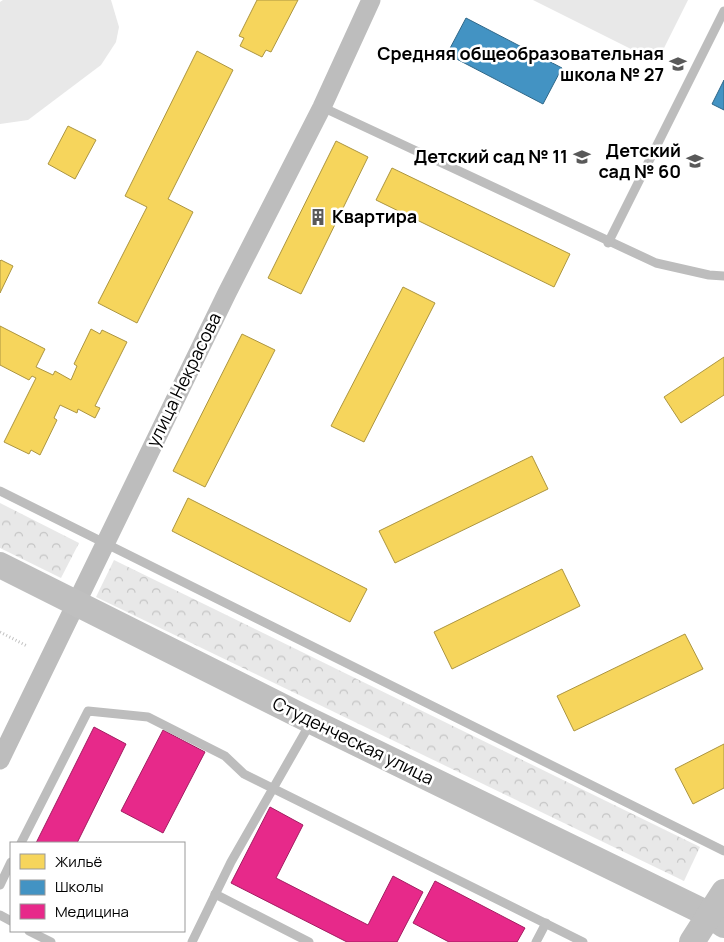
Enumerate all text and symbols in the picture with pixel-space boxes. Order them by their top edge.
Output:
place label: Средняя общеобразовательная школа № 27 [377,41,664,86]
school or university icon: Средняя общеобразовательная школа № 27 [668,54,688,74]
place label: Детский сад № 60 [598,138,681,183]
place label: Детский сад № 11 [414,144,568,168]
school or university icon: Детский сад № 11 [572,147,592,167]
school or university icon: Детский сад № 60 [685,151,705,171]
place label: Квартира [332,204,417,228]
building icon: Квартира [308,207,328,227]
street label: улица Некрасова [140,308,226,451]
street label: Студенческая улица [269,691,438,790]
legend [10,842,185,932]
text: Жильё [55,851,103,872]
text: Школы [55,876,103,897]
text: Медицина [55,901,129,922]

